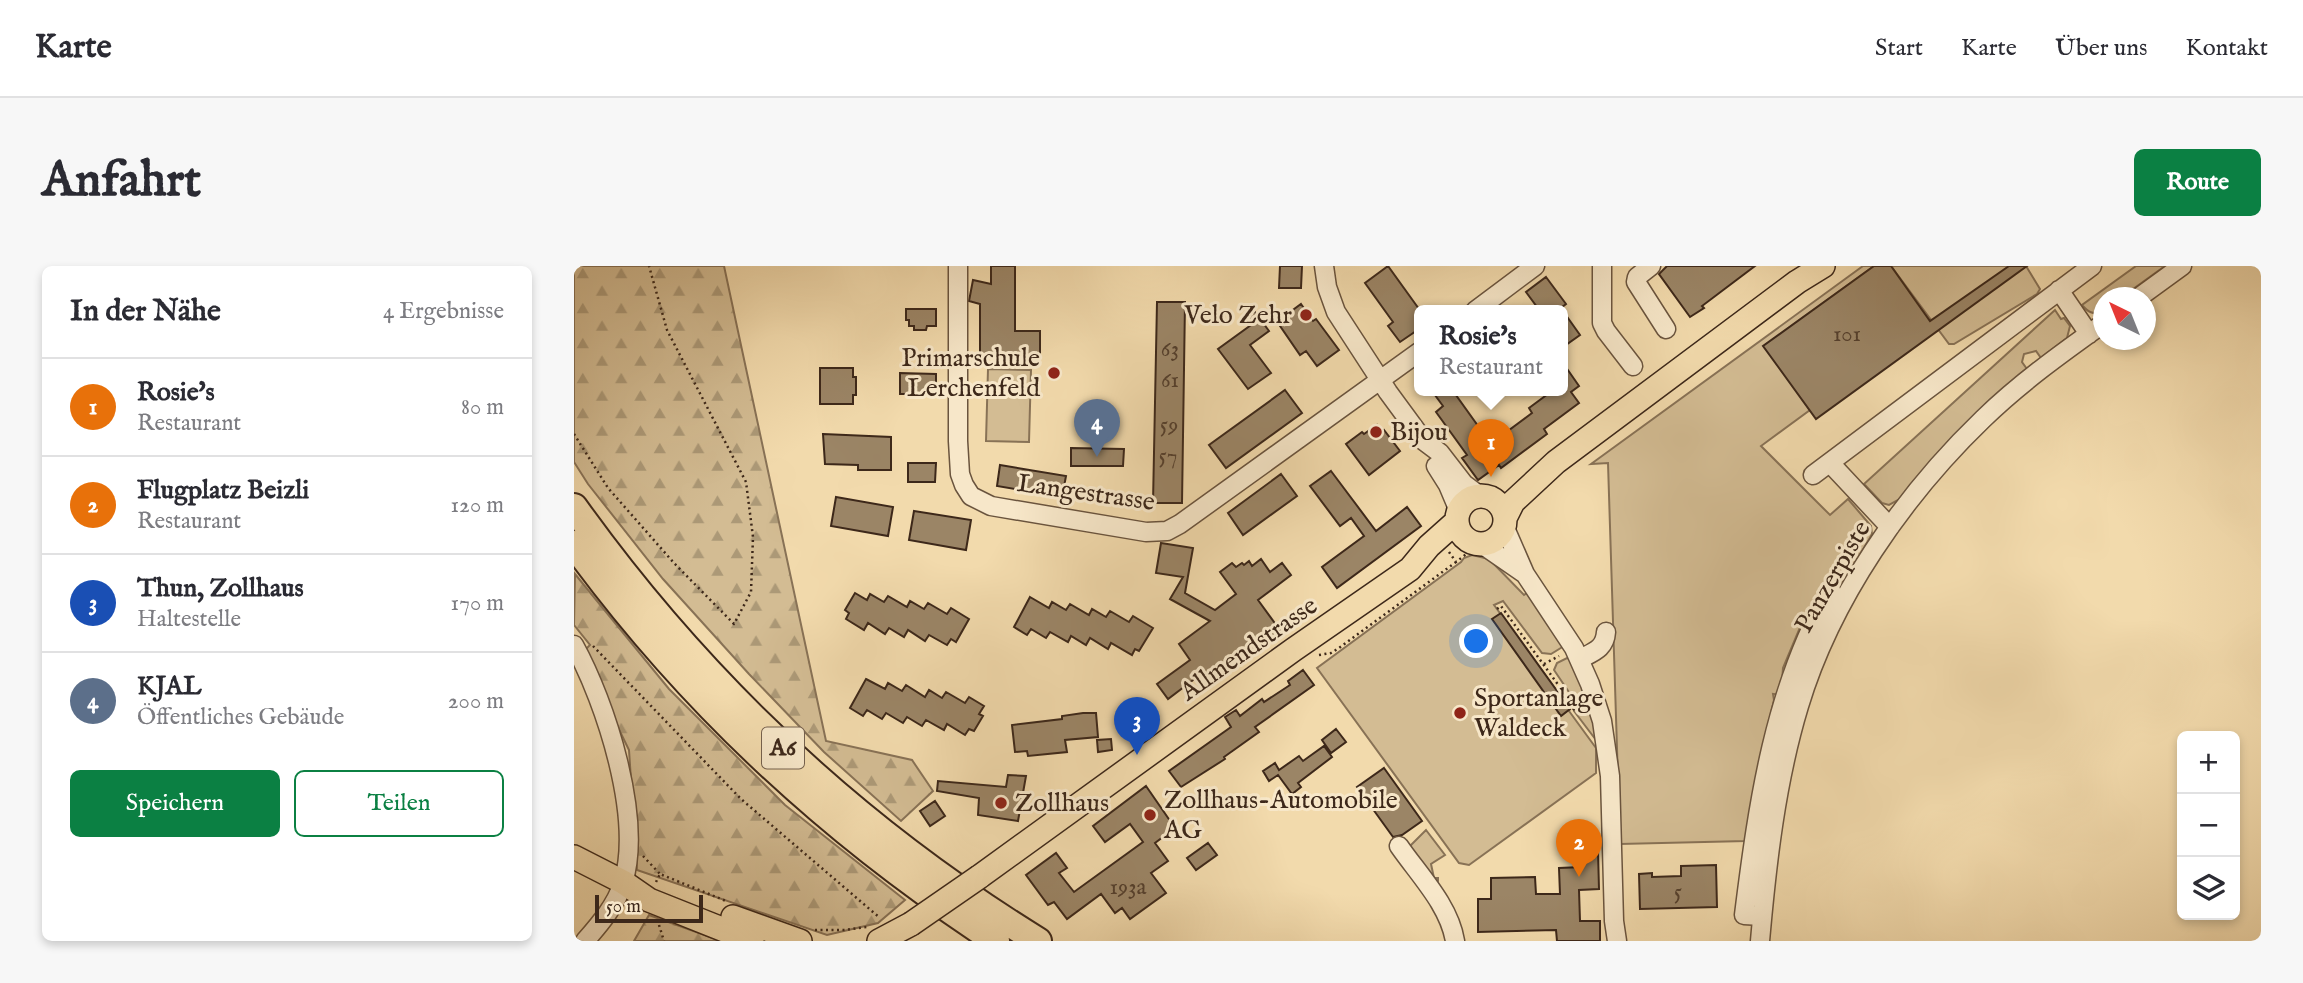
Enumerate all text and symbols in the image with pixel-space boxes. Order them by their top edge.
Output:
text: Karte [35,27,112,69]
text: Start [1875,33,1923,64]
text: Karte [1961,33,2017,64]
text: Über uns [2055,33,2147,64]
text: Kontakt [2185,33,2268,64]
button: Route [2134,149,2261,216]
text: Anfahrt [42,151,201,213]
north arrow [2093,287,2156,350]
text: In der Nähe [70,293,221,331]
text: 4 Ergebnisse [383,297,504,326]
place label: Velo Zehr [1183,299,1292,332]
popup [1414,305,1568,396]
marker: Velo Zehr [1298,307,1314,323]
text: Rosie's [1439,320,1517,353]
house number: 101 [1833,320,1861,349]
house number: 63 [1161,335,1179,364]
place label: Primarschule Lerchenfeld [901,342,1040,405]
text: Restaurant [1439,353,1543,382]
marker: Primarschule Lerchenfeld [1046,365,1062,381]
house number: 61 [1161,366,1179,395]
text: Rosie's [137,376,215,409]
text: 1 [89,393,97,422]
text: 80 m [461,393,504,422]
pin: 4 [1074,399,1120,457]
text: Restaurant [137,409,241,438]
house number: 59 [1160,411,1178,440]
place label: Bijou [1390,416,1448,449]
pin: 1 [1468,419,1514,477]
marker: Bijou [1368,424,1384,440]
house number: 57 [1158,442,1178,471]
street label: Langestrasse [1015,467,1157,519]
text: Flugplatz Beizli [137,474,309,507]
text: 2 [88,491,98,520]
text: 120 m [451,491,504,520]
text: Restaurant [137,507,241,536]
street label: Panzerpiste [1788,515,1878,639]
text: Thun, Zollhaus [137,572,304,605]
text: 3 [89,589,97,618]
text: 170 m [451,589,504,618]
street label: Allmendstrasse [1173,589,1324,709]
text: Haltestelle [137,605,241,634]
your location [1459,624,1493,658]
text: KJAL [137,670,202,703]
place label: Sportanlage Waldeck [1474,682,1603,745]
text: 4 [87,687,99,716]
text: 200 m [448,687,504,716]
pin: 3 [1114,697,1160,755]
text: Öffentliches Gebäude [137,703,344,732]
marker: Sportanlage Waldeck [1452,705,1468,721]
road number: A6 [762,728,804,769]
map controls [2177,731,2240,920]
button: + [2177,731,2240,794]
button: Speichern [70,770,280,837]
button: Teilen [294,770,504,837]
place label: Zollhaus-Automobile AG [1163,784,1398,847]
place label: Zollhaus [1015,787,1109,820]
button: − [2177,794,2240,857]
marker: Zollhaus [993,795,1009,811]
marker: Zollhaus-Automobile AG [1142,807,1158,823]
pin: 2 [1556,819,1602,877]
button: layers [2177,857,2240,920]
house number: 193a [1109,873,1147,902]
house number: 5 [1674,878,1682,907]
scale bar [595,892,704,924]
text: 50 m [606,895,641,919]

